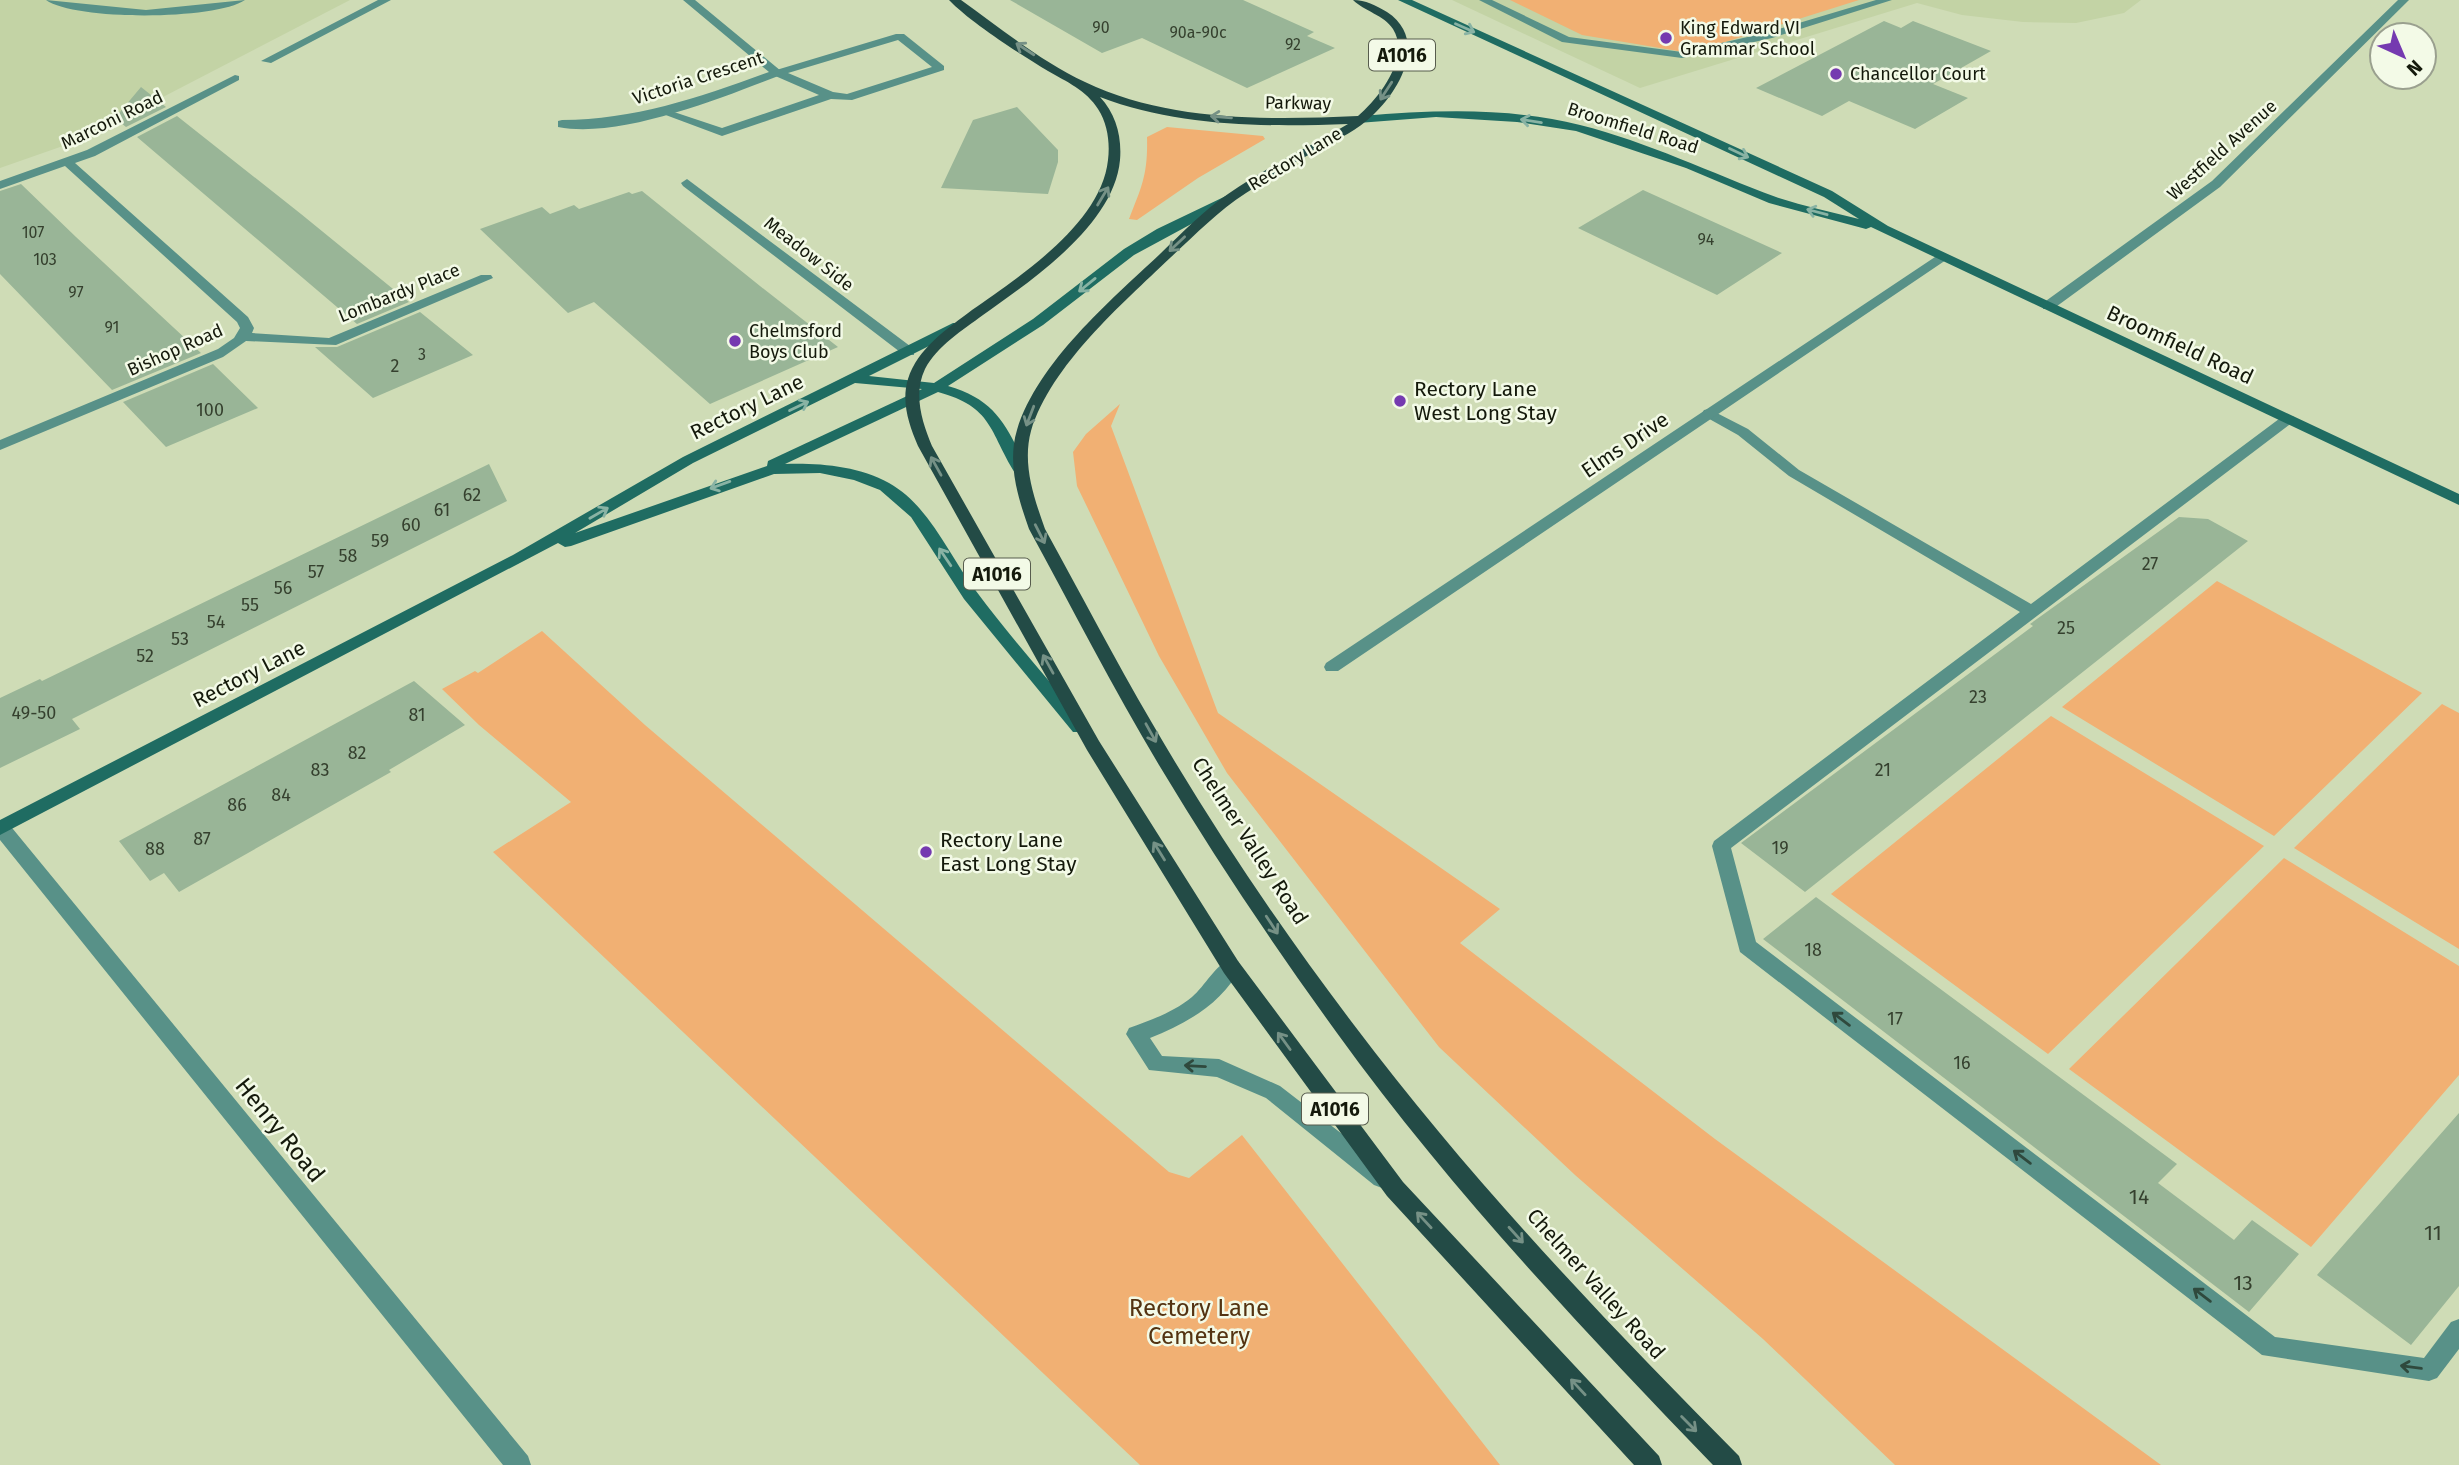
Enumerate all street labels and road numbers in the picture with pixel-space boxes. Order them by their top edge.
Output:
road number: A1016 [1369,40,1435,70]
street label: Victoria Crescent [630,46,767,110]
street label: Marconi Road [57,86,167,154]
street label: Parkway [1265,91,1332,115]
street label: Westfield Avenue [2163,95,2281,205]
street label: Broomfield Road [1565,98,1701,158]
street label: Rectory Lane [1244,122,1346,196]
street label: Meadow Side [760,212,858,296]
street label: Lombardy Place [335,259,463,327]
street label: Broomfield Road [2103,300,2257,390]
street label: Bishop Road [124,319,226,381]
street label: Rectory Lane [686,368,808,446]
street label: Elms Drive [1576,406,1674,484]
road number: A1016 [964,558,1030,590]
street label: Rectory Lane [188,635,310,713]
street label: Chelmer Valley Road [1186,752,1314,930]
street label: Henry Road [229,1072,331,1188]
road number: A1016 [1302,1093,1368,1124]
street label: Chelmer Valley Road [1521,1203,1671,1365]

